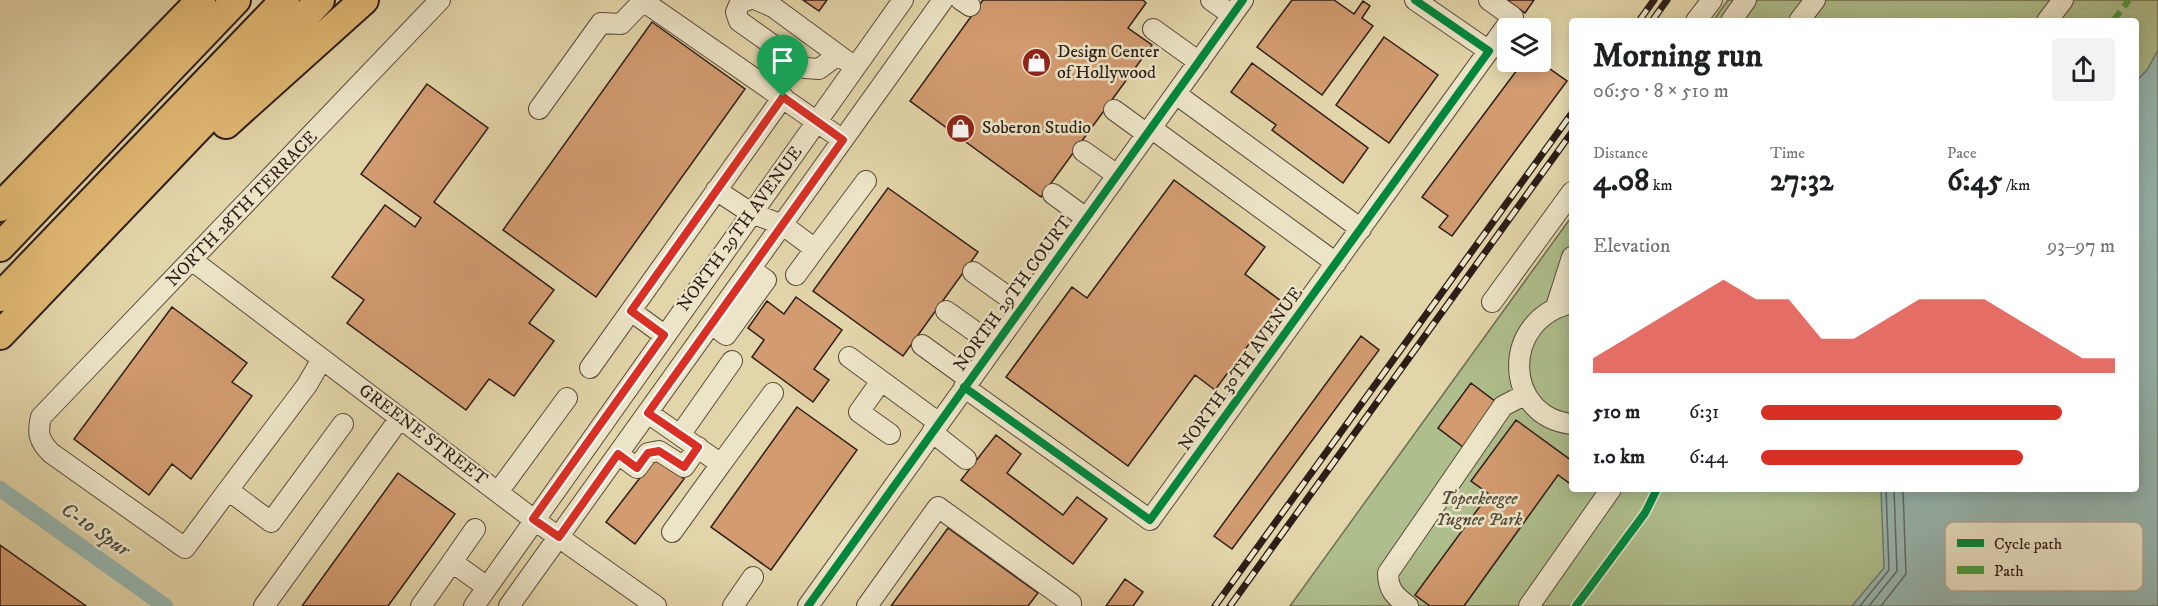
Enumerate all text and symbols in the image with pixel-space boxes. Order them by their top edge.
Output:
map controls [1497,18,1551,72]
button: layers [1497,18,1551,72]
pin [757,35,808,97]
text: Morning run [1593,36,1762,77]
button: share [2052,38,2115,101]
place label: Design Center of Hollywood [1057,41,1159,84]
icon: arrive [766,44,799,77]
shop icon: Design Center of Hollywood [1020,46,1052,78]
text: 06:50 · 8 × 510 m [1593,79,1729,104]
shop icon: Soberon Studio [945,112,977,144]
place label: Soberon Studio [982,117,1091,139]
street label: NORTH 28TH TERRACE [162,126,323,292]
street label: NORTH 29TH AVENUE [673,142,807,316]
text: Distance [1593,143,1648,163]
text: Time [1770,143,1805,163]
text: Pace [1947,143,1977,163]
text: 4.08 [1593,163,1649,200]
text: 27:32 [1770,163,1834,200]
text: 6:45 [1947,163,2002,200]
text: km [1649,175,1673,195]
text: /km [2002,175,2030,195]
street label: NORTH 29TH COURT [949,212,1077,376]
text: Elevation [1593,234,1670,259]
text: 93–97 m [2047,234,2115,259]
street label: NORTH 30TH AVENUE [1174,283,1308,455]
street label: GREENE STREET [354,379,492,491]
text: 510 m [1593,400,1640,425]
text: 6:31 [1689,400,1719,425]
text: 1.0 km [1593,445,1645,470]
text: 6:44 [1689,445,1728,470]
park label: Topeekeegee Yugnee Park [1436,488,1523,531]
water label: C-10 Spur [56,497,136,564]
legend [1945,522,2143,591]
text: Cycle path [1994,534,2063,554]
text: Path [1994,561,2024,581]

